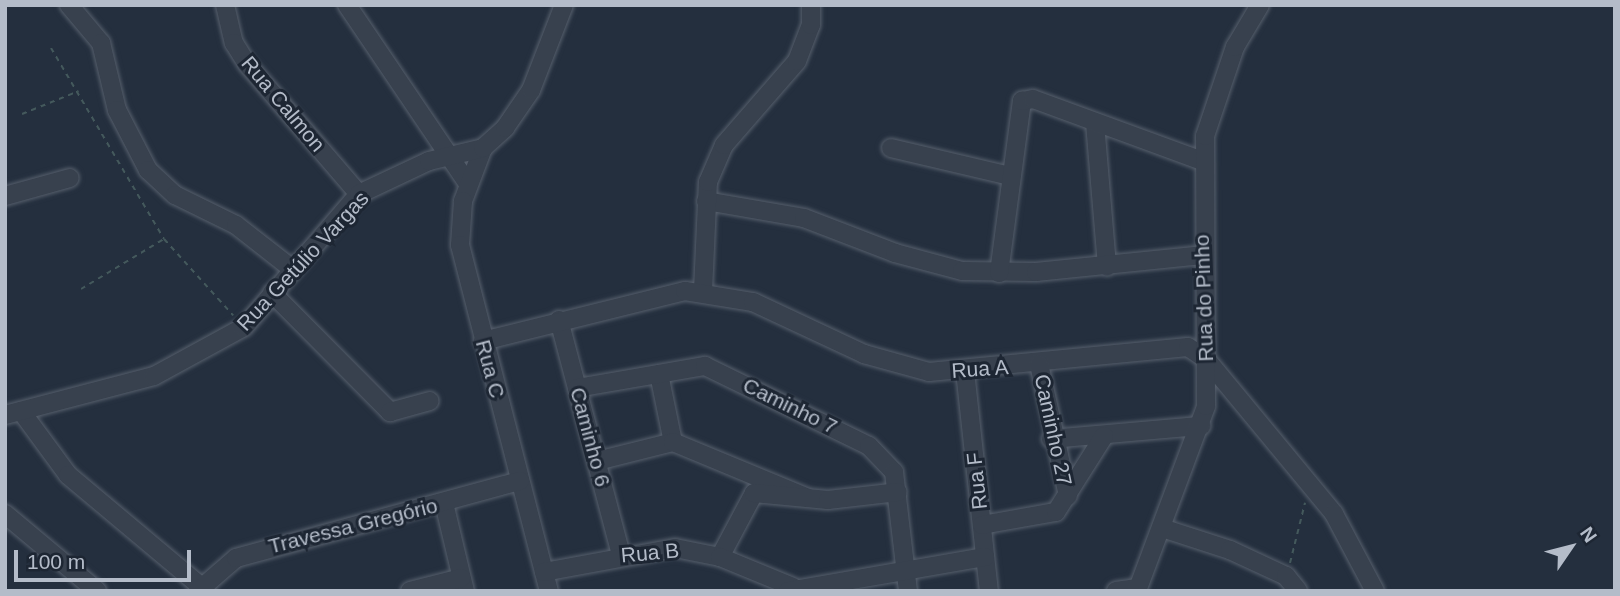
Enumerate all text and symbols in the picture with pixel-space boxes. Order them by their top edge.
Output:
street label: Rua Calmon [236,51,330,157]
street label: Rua Getúlio Vargas [232,186,374,336]
street label: Rua do Pinho [1189,234,1219,362]
street label: Rua C [470,337,510,401]
street label: Rua A [950,354,1010,384]
street label: Caminho 7 [739,372,841,440]
street label: Caminho 27 [1029,372,1077,488]
street label: Caminho 6 [565,385,615,489]
street label: Rua F [961,451,993,511]
street label: Travessa Gregório [266,493,440,559]
north arrow [1536,512,1606,582]
text: N [1576,523,1601,546]
scale bar [18,536,194,580]
street label: Rua B [620,538,680,568]
text: 100 m [27,550,85,573]

